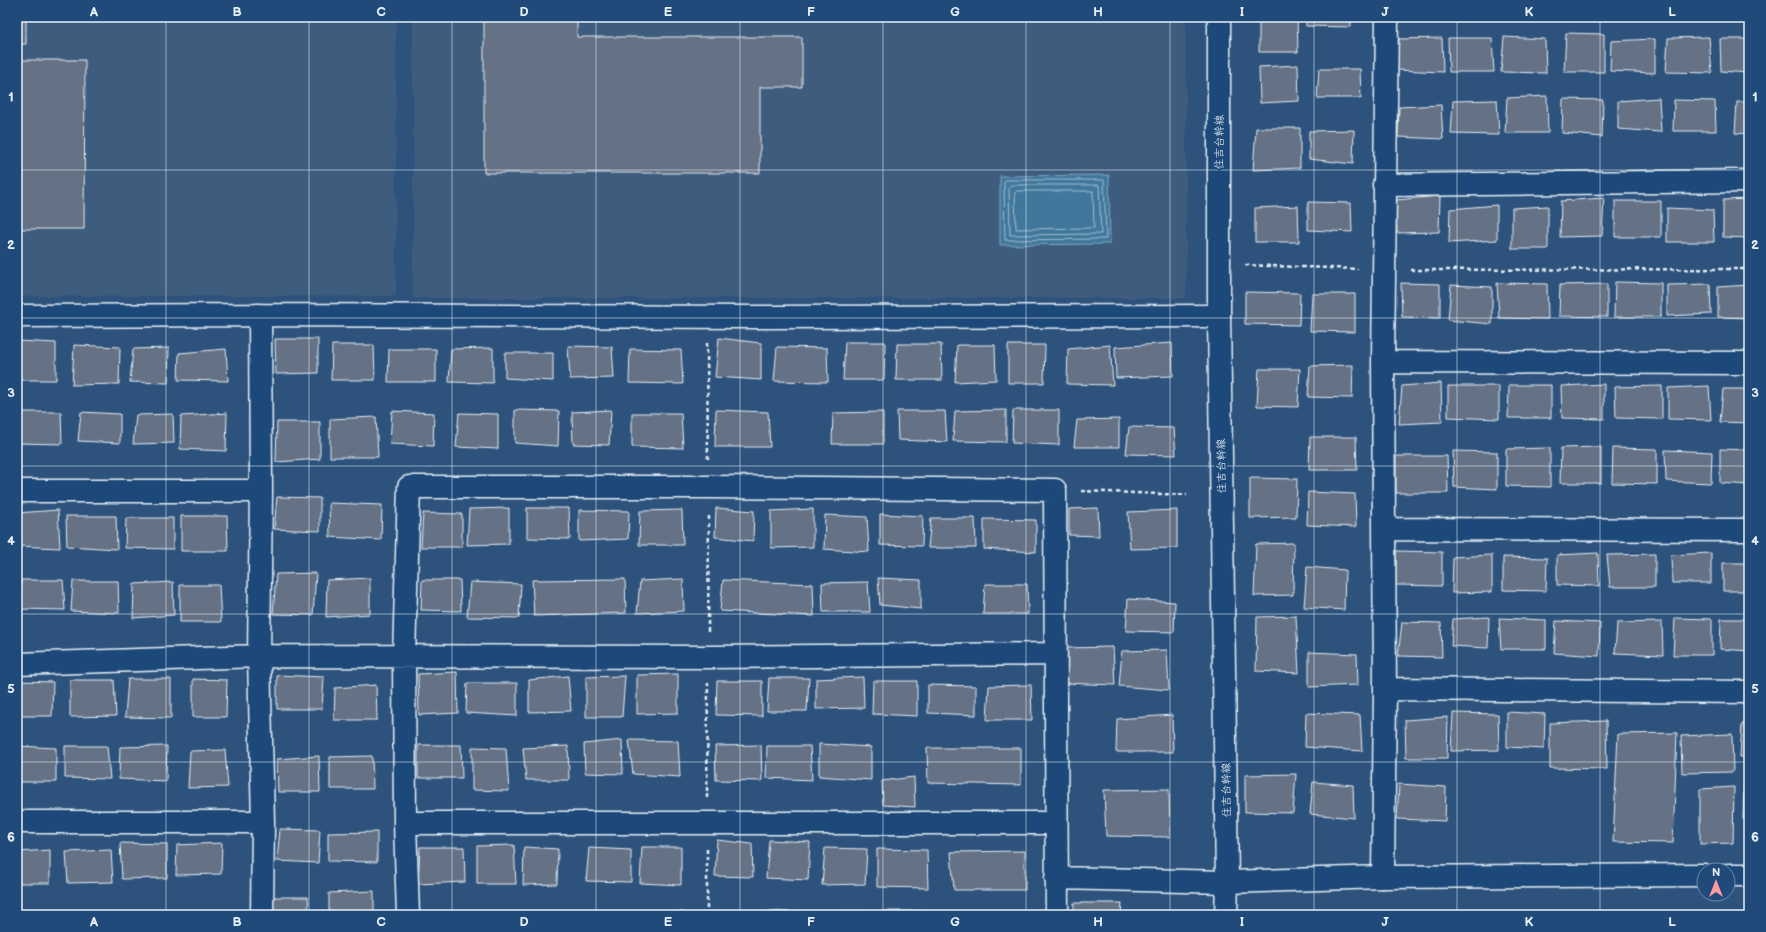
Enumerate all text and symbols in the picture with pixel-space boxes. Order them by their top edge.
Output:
text: A [89,4,98,20]
text: B [232,4,242,20]
text: C [376,4,386,20]
text: D [519,4,529,20]
text: E [664,4,673,20]
text: F [807,4,815,20]
text: G [950,4,960,20]
text: H [1093,4,1103,20]
text: I [1240,4,1244,20]
text: J [1381,4,1389,20]
text: K [1525,4,1534,20]
text: L [1668,4,1676,20]
text: 1 [8,89,14,105]
text: 1 [1752,89,1758,105]
street label: 住吉台幹線 [1213,115,1226,170]
text: 2 [7,237,15,253]
text: 2 [1751,237,1759,253]
text: 3 [7,385,15,401]
text: 3 [1751,385,1759,401]
street label: 住吉台幹線 [1215,438,1228,494]
text: 4 [7,533,15,549]
text: 4 [1751,533,1759,549]
text: 5 [7,681,15,697]
text: 5 [1751,681,1759,697]
street label: 住吉台幹線 [1220,762,1233,818]
text: 6 [7,829,15,845]
text: 6 [1751,829,1759,845]
north arrow [1696,862,1736,902]
text: N [1712,866,1720,879]
text: A [89,914,98,930]
text: B [232,914,242,930]
text: C [376,914,386,930]
text: D [519,914,529,930]
text: E [664,914,673,930]
text: F [807,914,815,930]
text: G [950,914,960,930]
text: H [1093,914,1103,930]
text: I [1240,914,1244,930]
text: J [1381,914,1389,930]
text: K [1525,914,1534,930]
text: L [1668,914,1676,930]

